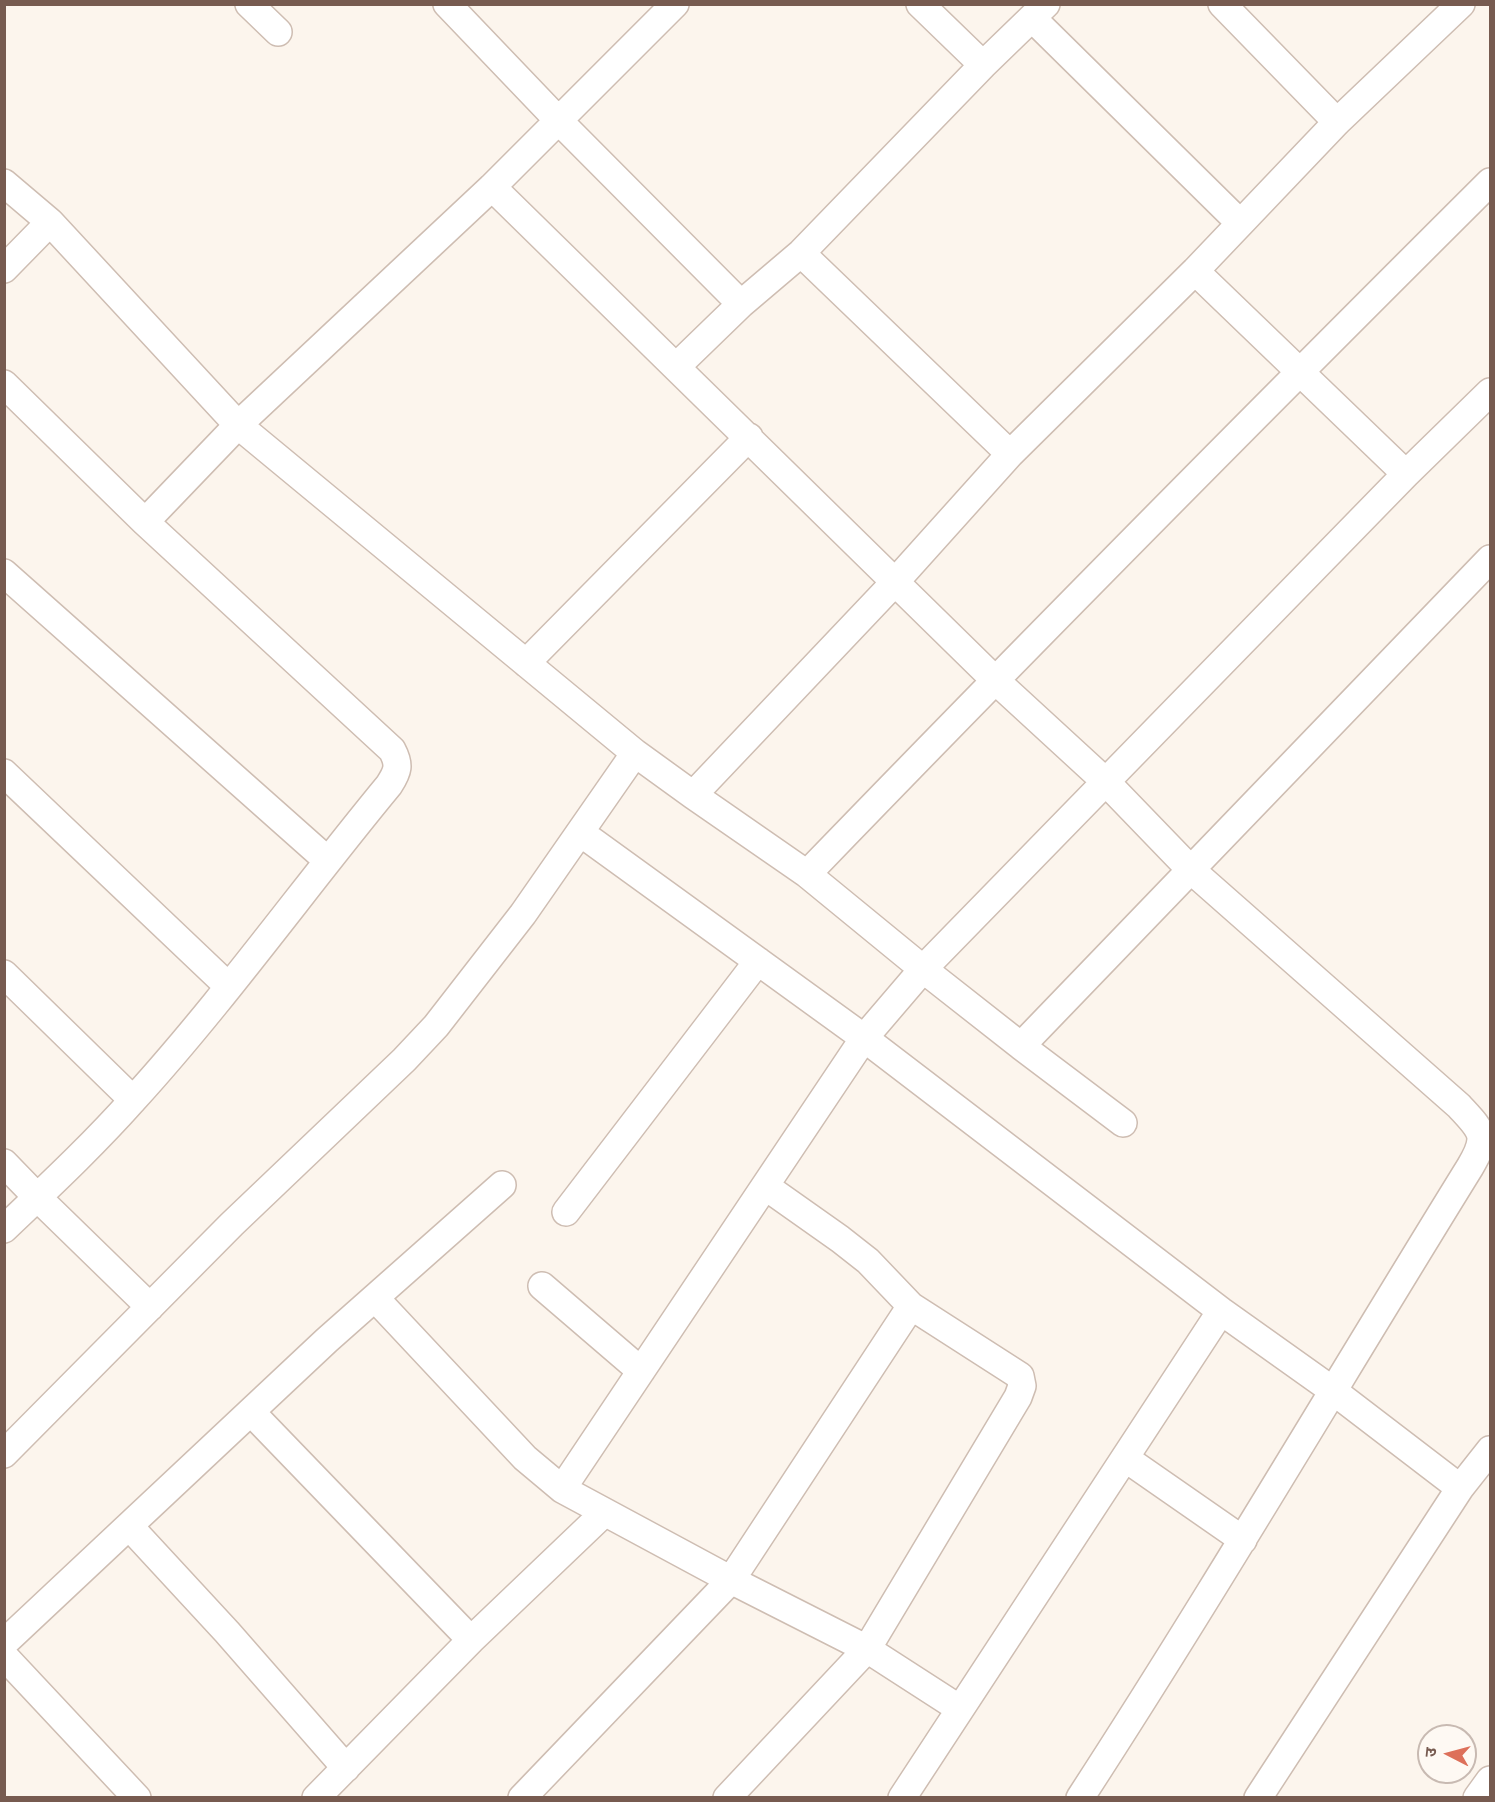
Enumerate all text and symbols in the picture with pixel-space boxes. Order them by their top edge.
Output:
north arrow [1417,1724,1477,1784]
text: उ [1421,1747,1441,1758]

